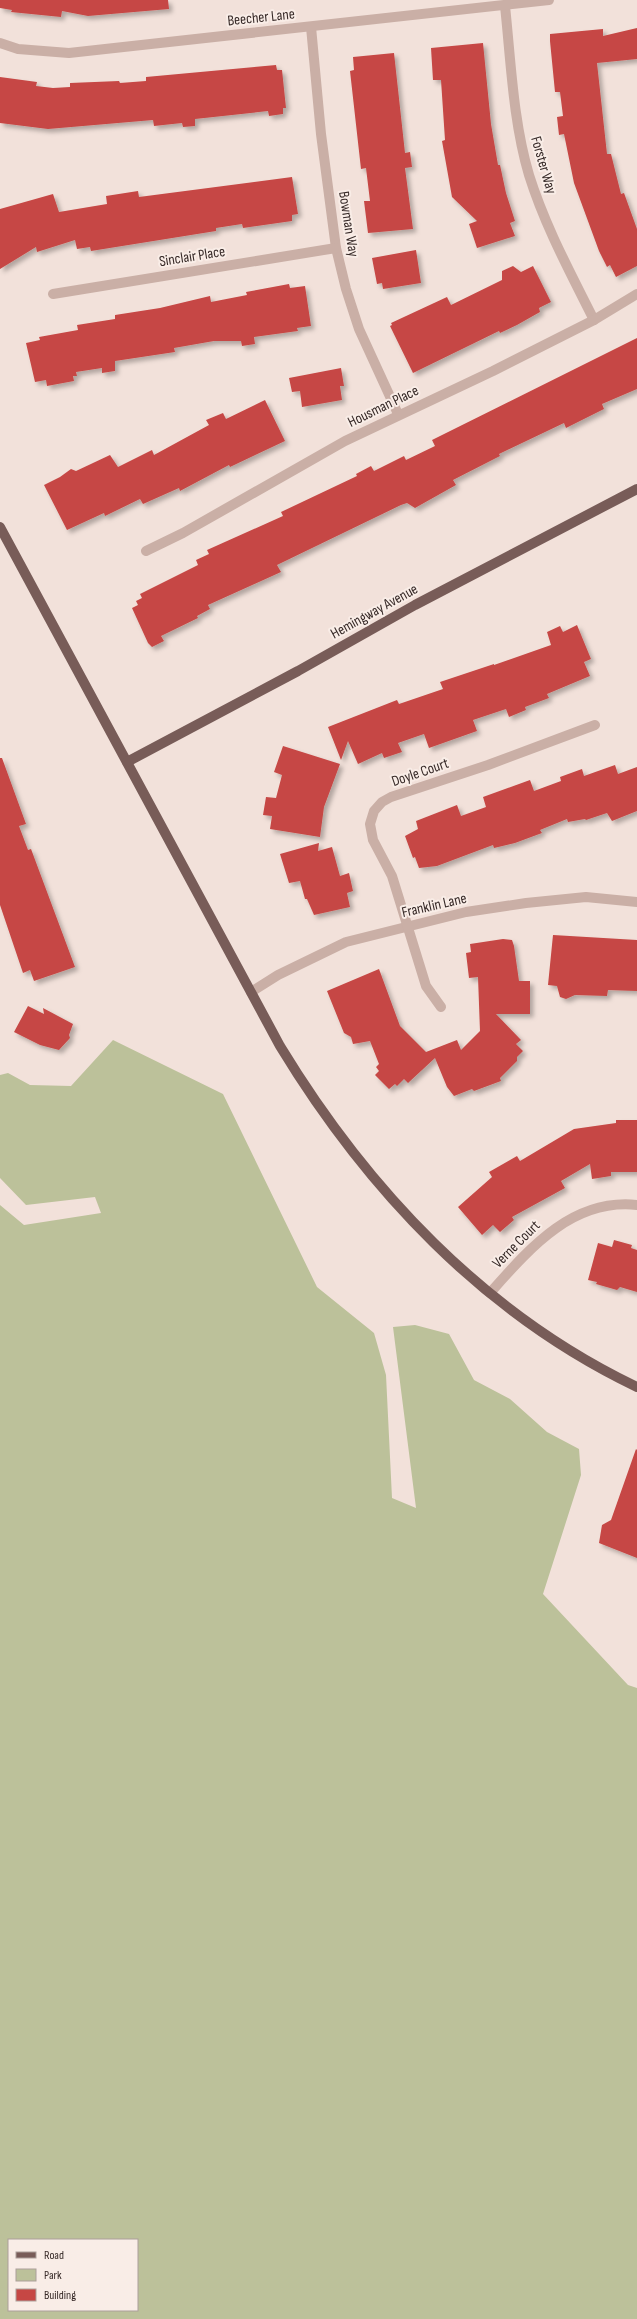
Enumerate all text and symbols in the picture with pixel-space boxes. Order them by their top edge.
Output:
street label: Beecher Lane [226,5,296,30]
street label: Forster Way [526,134,561,196]
street label: Bowman Way [334,190,363,259]
street label: Sinclair Place [158,242,226,271]
street label: Housman Place [345,381,422,432]
street label: Hemingway Avenue [327,580,421,643]
street label: Doyle Court [389,754,452,791]
street label: Franklin Lane [400,889,468,922]
street label: Verne Court [488,1216,545,1272]
legend [8,2239,138,2311]
text: Road [44,2248,64,2263]
text: Park [44,2268,62,2283]
text: Building [44,2288,76,2303]

